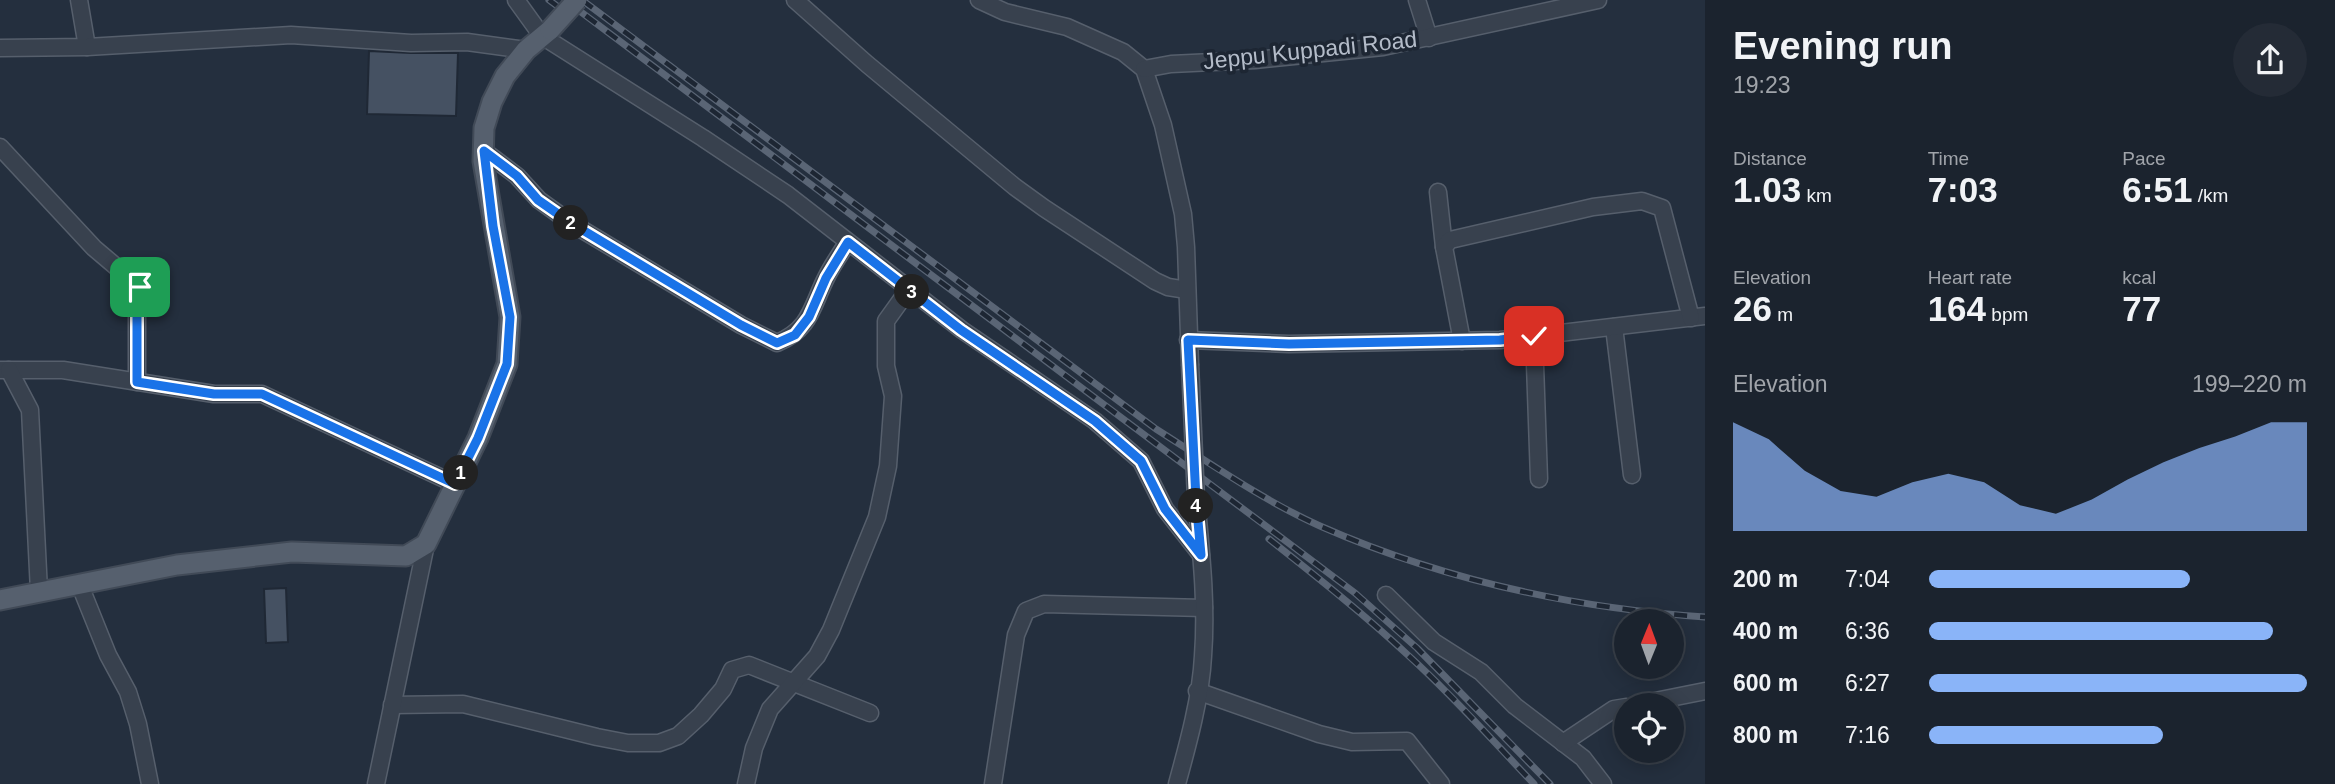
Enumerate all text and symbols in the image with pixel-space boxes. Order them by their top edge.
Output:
button: share [2233,23,2307,97]
text: Evening run [1733,25,1953,67]
street label: Jeppu Kuppadi Road [1202,26,1418,74]
text: 19:23 [1733,72,1791,98]
text: Distance [1733,148,1807,169]
text: Time [1928,148,1969,169]
text: Pace [2122,148,2166,169]
text: 1.03 [1733,170,1801,209]
text: 7:03 [1928,170,1998,209]
text: 6:51 [2122,170,2192,209]
text: km [1801,185,1832,206]
text: /km [2192,185,2228,206]
pin: 2 [554,206,588,241]
text: 2 [565,212,576,233]
pin [110,257,170,317]
text: Elevation [1733,267,1811,288]
text: Heart rate [1928,267,2012,288]
text: kcal [2122,267,2156,288]
icon: arrive [121,268,159,306]
pin: 3 [894,274,930,310]
text: 3 [906,281,917,302]
text: 26 [1733,289,1772,328]
text: 164 [1928,289,1986,328]
text: 77 [2122,289,2161,328]
text: m [1772,304,1793,325]
text: bpm [1986,304,2028,325]
pin [1504,306,1564,366]
icon: check [1515,317,1553,355]
text: Elevation [1733,371,1828,397]
text: 199–220 m [2192,371,2307,397]
pin: 1 [444,456,478,490]
text: 1 [455,462,466,483]
pin: 4 [1178,489,1214,524]
text: 4 [1190,495,1201,516]
text: 200 m [1733,566,1798,592]
text: 7:04 [1845,566,1890,592]
north arrow [1614,609,1684,679]
map controls [1614,609,1684,763]
text: 400 m [1733,618,1798,644]
text: 6:36 [1845,618,1890,644]
text: 600 m [1733,670,1798,696]
text: 6:27 [1845,670,1890,696]
button: locate [1614,693,1684,763]
text: 800 m [1733,722,1798,748]
text: 7:16 [1845,722,1890,748]

